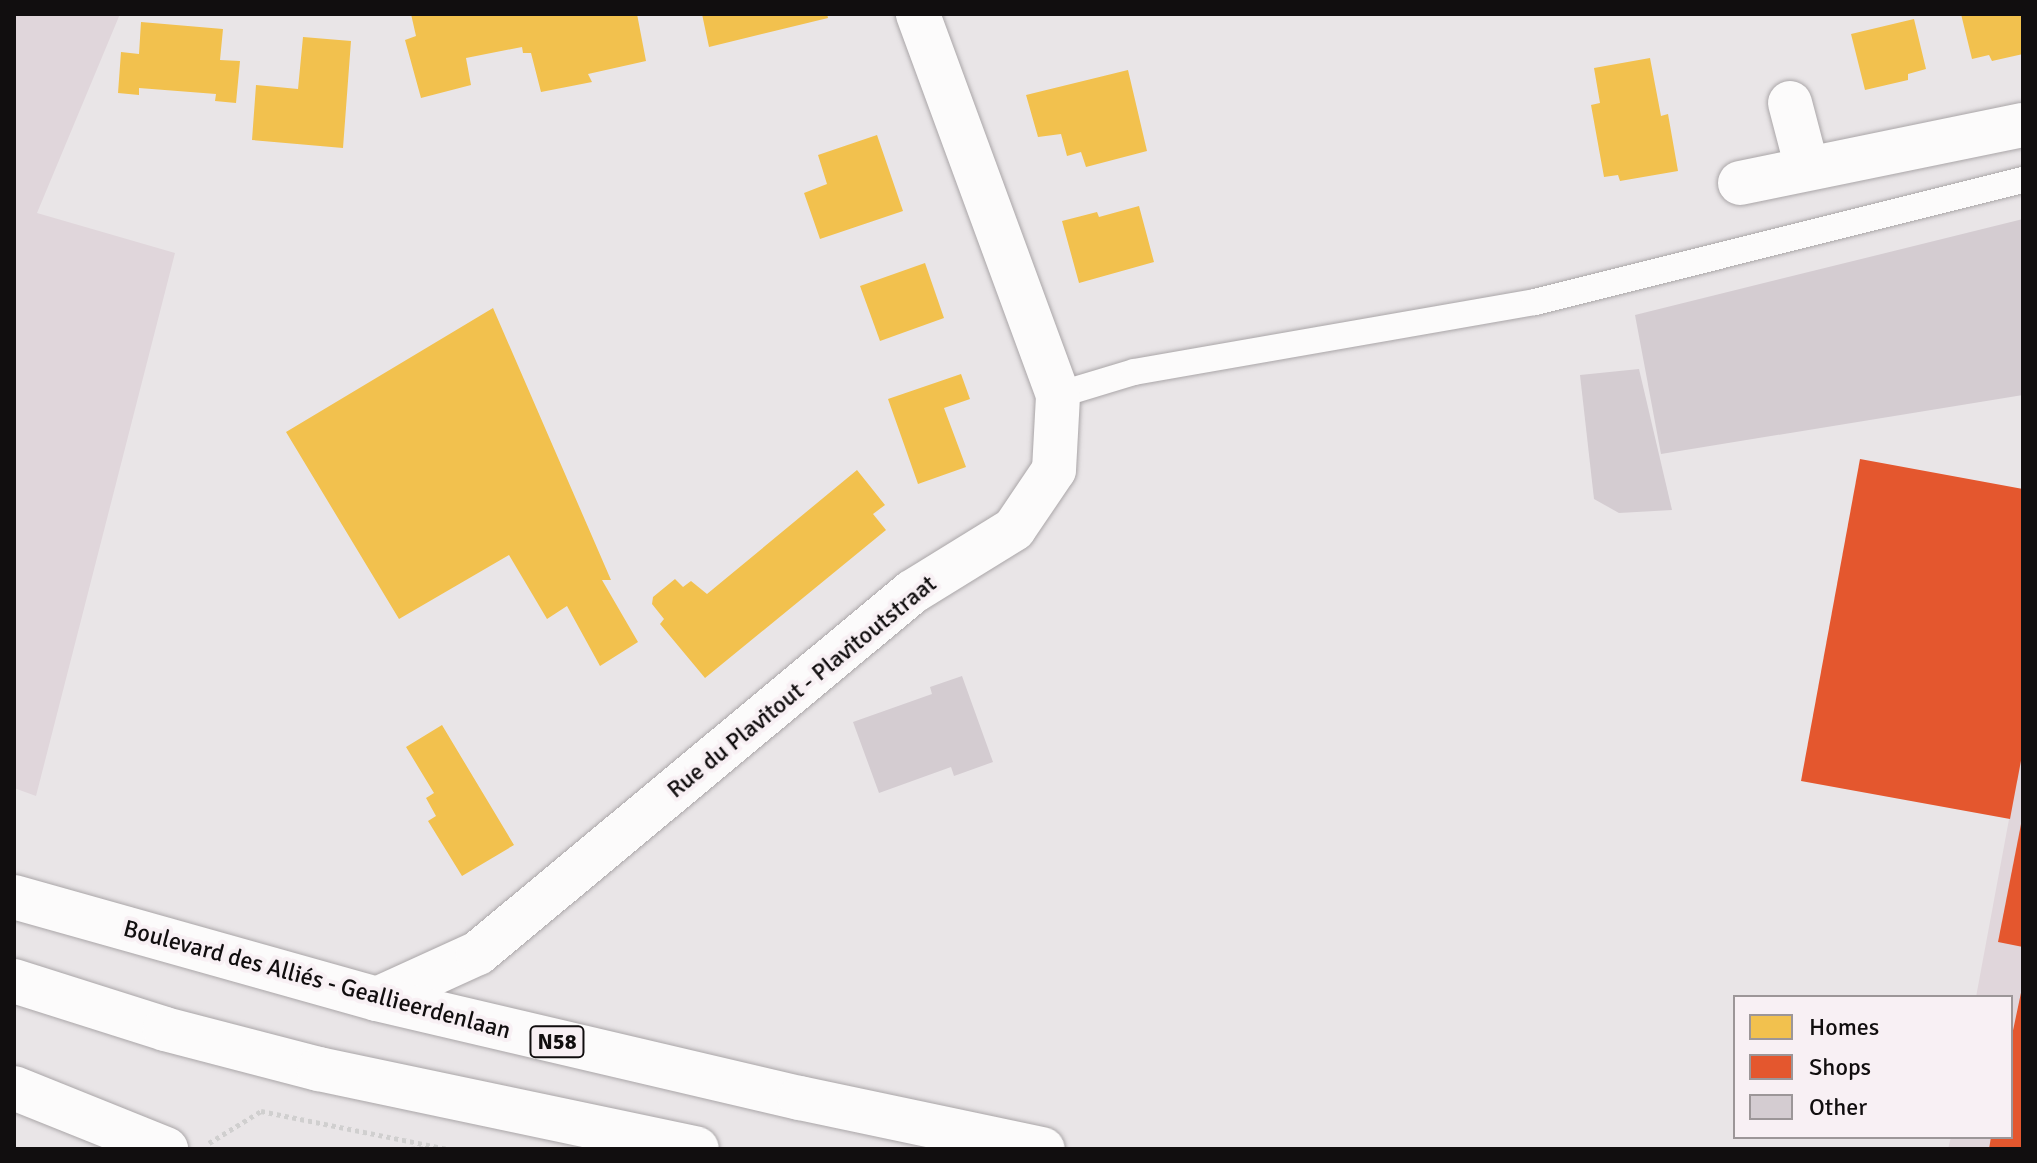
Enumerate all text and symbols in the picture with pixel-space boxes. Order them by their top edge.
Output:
street label: Rue du Plavitout - Plavitoutstraat [662,570,942,804]
street label: Boulevard des Alliés - Geallieerdenlaan [120,914,514,1046]
legend [1733,995,2013,1139]
text: Homes [1809,1012,1879,1042]
road number: N58 [529,1024,585,1060]
text: Shops [1809,1052,1871,1082]
text: Other [1809,1092,1867,1122]

